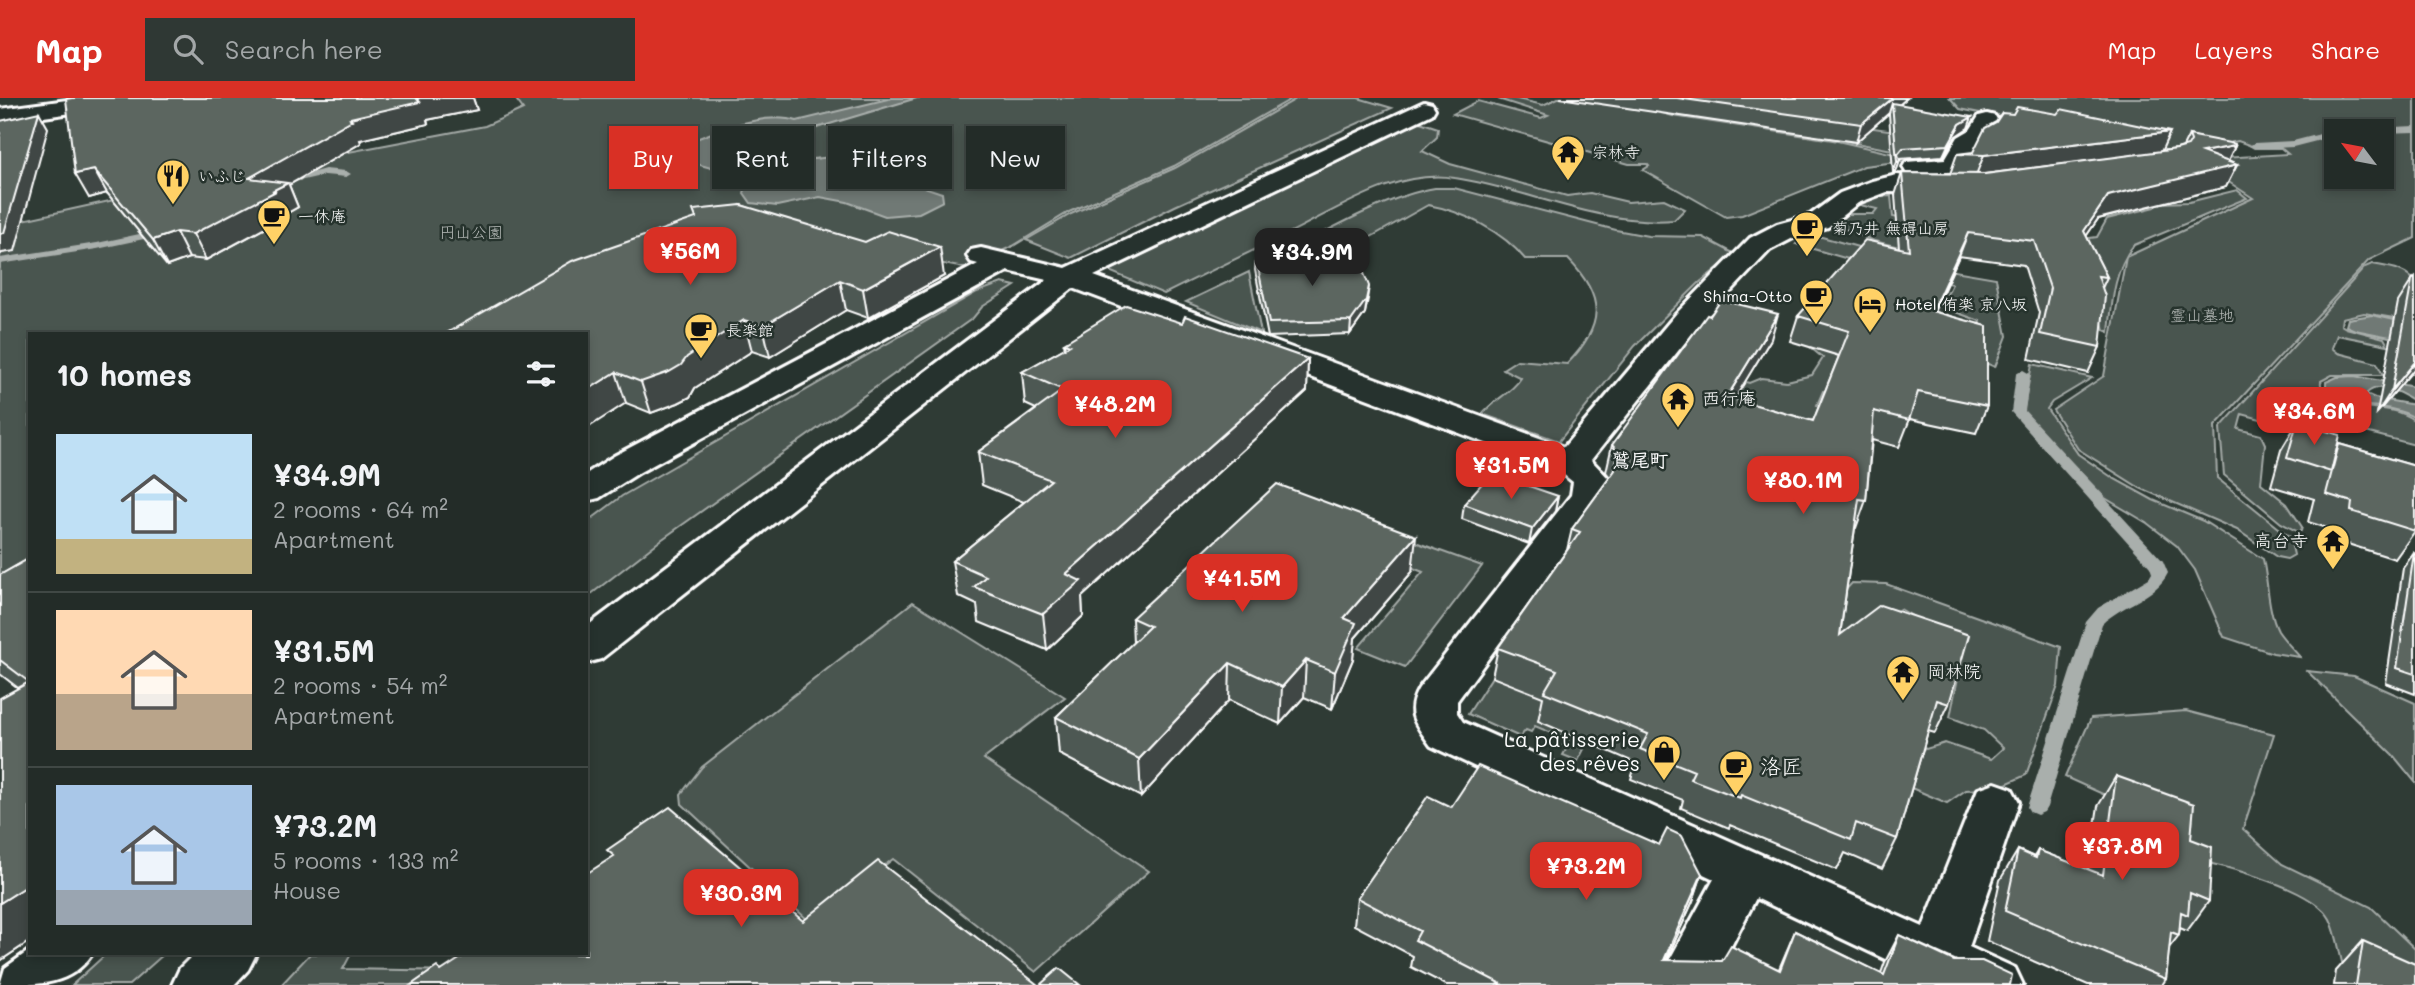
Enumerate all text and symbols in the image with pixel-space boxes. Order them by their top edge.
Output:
search box [145,18,635,81]
text: Map [35,28,103,71]
icon: search [169,30,207,68]
text: Search here [225,32,383,66]
text: Map [2108,34,2156,65]
text: Layers [2194,34,2273,65]
text: Share [2311,34,2380,65]
north arrow [2324,119,2394,189]
map controls [2324,119,2394,189]
chip: Buy [609,126,698,189]
chip: Rent [712,126,814,189]
chip: Filters [828,126,952,189]
chip: New [966,126,1065,189]
temple icon: 宗林寺 [1549,133,1587,182]
place label: 宗林寺 [1592,141,1640,162]
restaurant icon: いふじ [154,157,192,206]
place label: いふじ [198,165,246,186]
cafe icon: 一休庵 [255,197,293,246]
place label: 一休庵 [298,205,346,226]
cafe icon: 菊乃井 無碍山房 [1788,209,1826,258]
place label: 菊乃井 無碍山房 [1832,217,1949,238]
park label: 円山公園 [439,221,503,242]
pin: ¥56M [649,228,731,287]
pin: ¥34.9M [1255,228,1369,288]
text: ¥56M [659,235,721,265]
text: ¥34.9M [1271,236,1353,266]
cafe icon: Shima-Otto [1797,277,1835,326]
place label: Shima-Otto [1703,285,1792,306]
hotel icon: Hotel 侑楽 京八坂 [1851,285,1889,334]
place label: Hotel 侑楽 京八坂 [1895,293,2027,314]
park label: 霊山墓地 [2170,304,2234,325]
cafe icon: 長楽館 [682,311,720,360]
place label: 長楽館 [726,319,774,340]
text: 10 homes [56,354,192,394]
icon: filters [522,355,560,393]
pin: ¥48.2M [1058,380,1172,440]
temple icon: 西行庵 [1659,380,1697,429]
place label: 西行庵 [1702,386,1756,410]
text: ¥48.2M [1074,388,1156,418]
pin: ¥34.6M [2257,388,2371,447]
text: ¥34.6M [2272,395,2356,425]
pin: ¥31.5M [1454,442,1568,501]
district label: 鷲尾町 [1611,447,1669,472]
text: ¥31.5M [1472,449,1550,479]
text: ¥34.9M [273,454,381,494]
pin: ¥80.1M [1746,456,1860,516]
icon: home [112,462,196,546]
text: ¥80.1M [1763,464,1843,494]
text: 2 rooms · 64 m² [273,494,448,524]
temple icon: 高台寺 [2314,522,2352,571]
text: Apartment [273,524,395,554]
place label: 高台寺 [2254,528,2308,552]
pin: ¥41.5M [1185,554,1299,614]
text: ¥41.5M [1203,562,1281,592]
text: ¥31.5M [273,630,375,670]
icon: home [112,638,196,722]
temple icon: 岡林院 [1884,653,1922,702]
place label: 岡林院 [1927,659,1981,683]
text: 2 rooms · 54 m² [273,670,448,700]
text: Apartment [273,700,395,730]
place label: La pâtisserie des rêves [1504,725,1640,776]
shop icon: La pâtisserie des rêves [1645,733,1683,782]
cafe icon: 洛匠 [1717,748,1755,797]
place label: 洛匠 [1760,752,1802,779]
text: ¥73.2M [273,805,378,845]
icon: home [112,813,196,897]
pin: ¥37.8M [2065,822,2179,882]
text: ¥37.8M [2081,830,2163,860]
pin: ¥73.2M [1529,842,1643,902]
text: 5 rooms · 133 m² [273,845,458,875]
text: ¥73.2M [1546,850,1626,880]
pin: ¥30.3M [684,870,798,929]
text: House [273,875,341,905]
text: ¥30.3M [699,877,783,907]

